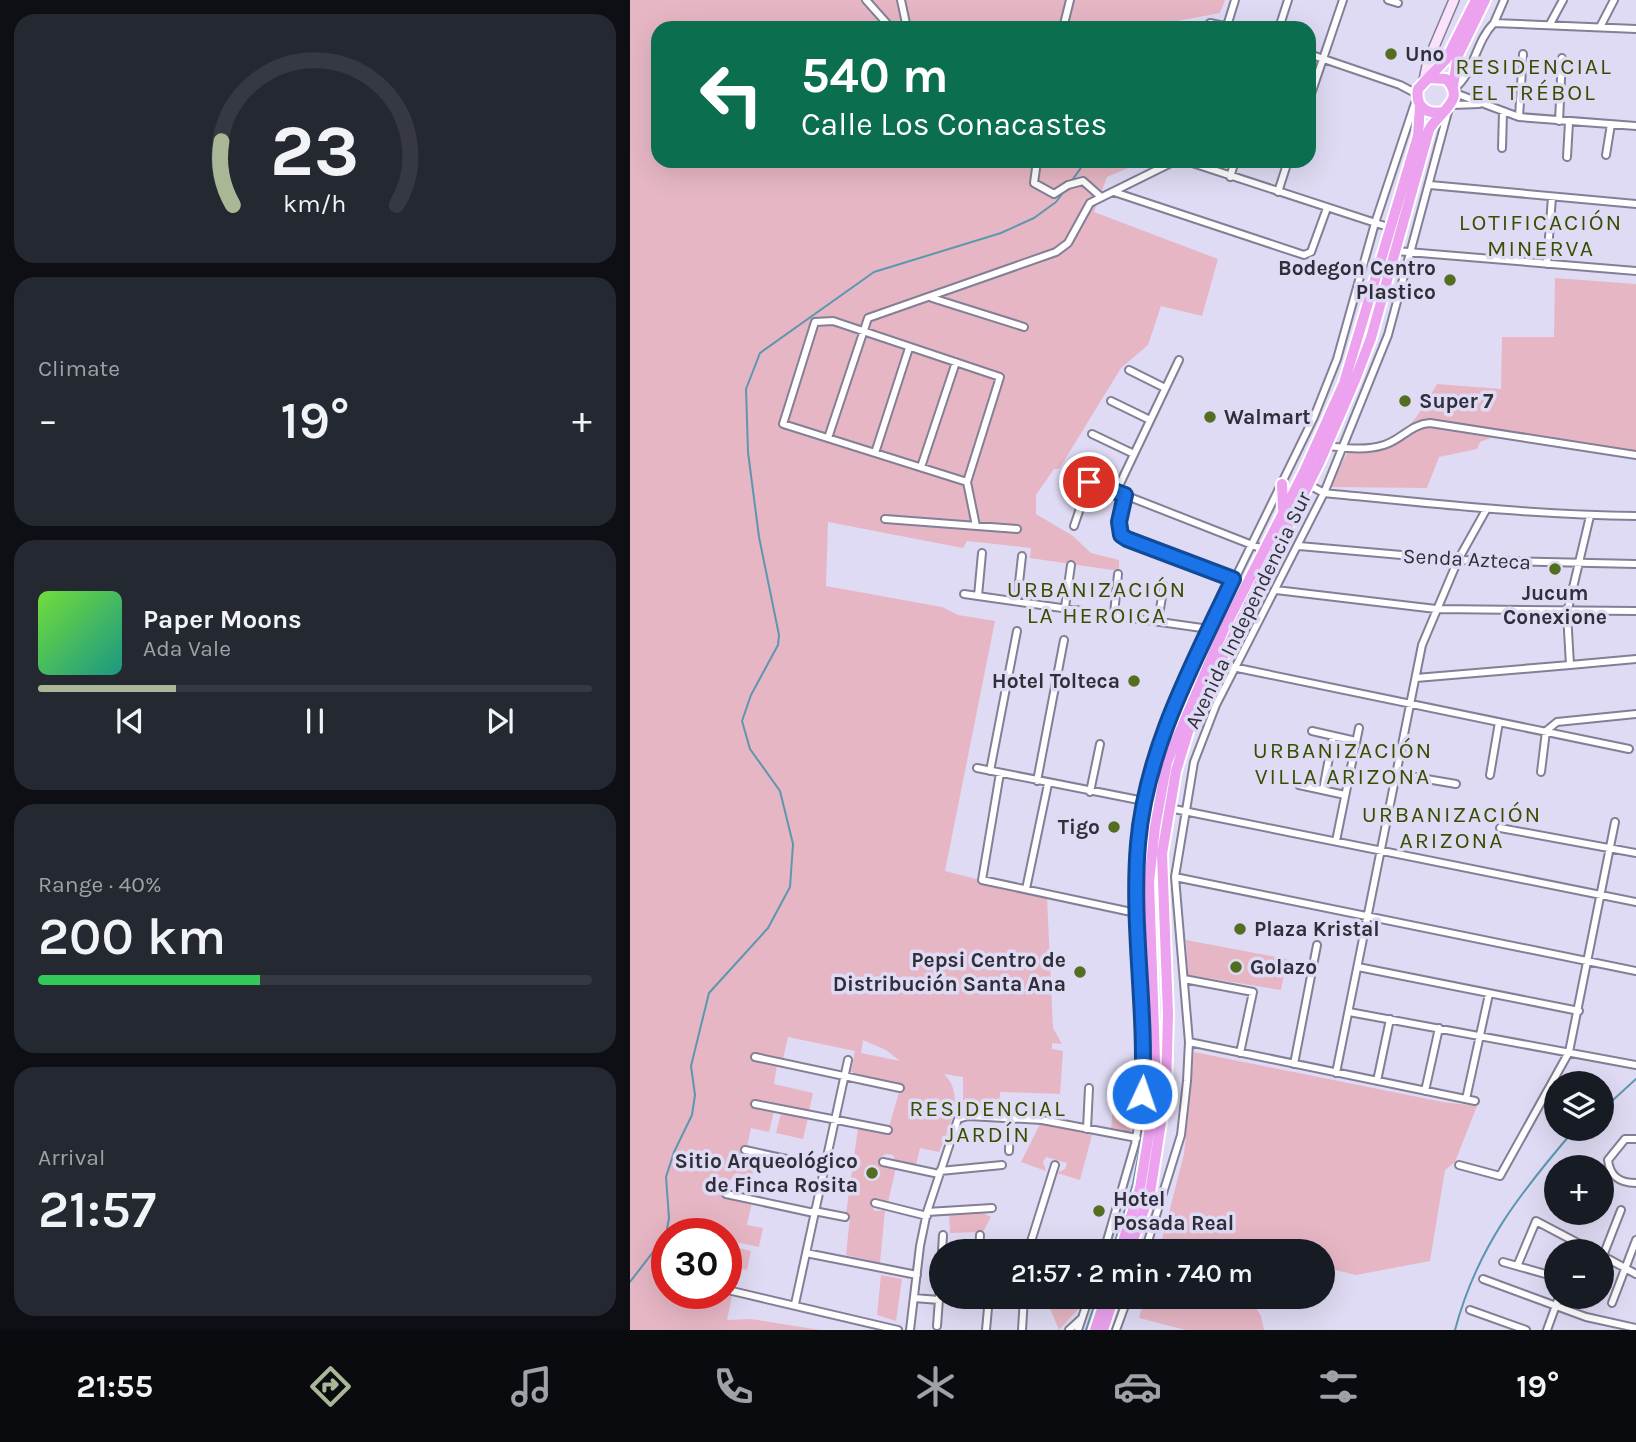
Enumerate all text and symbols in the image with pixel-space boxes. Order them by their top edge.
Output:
place label: Uno [1405,42,1444,66]
marker: Uno [1383,46,1399,62]
text: 540 m [801,47,949,104]
icon: left [686,49,777,140]
district label: RESIDENCIAL EL TRÉBOL [1455,53,1613,106]
text: Calle Los Conacastes [801,106,1107,143]
text: 23 [270,108,360,193]
text: km/h [283,188,347,217]
district label: LOTIFICACIÓN MINERVA [1459,209,1623,262]
place label: Bodegon Centro Plastico [1278,256,1436,304]
marker: Bodegon Centro Plastico [1442,272,1458,288]
text: Climate [38,355,120,382]
place label: Super 7 [1419,389,1494,413]
text: 19° [281,390,349,451]
marker: Super 7 [1397,393,1413,409]
text: − [38,398,58,443]
text: + [572,398,592,443]
place label: Walmart [1224,405,1310,429]
marker: Walmart [1202,409,1218,425]
pin [1059,452,1119,512]
icon: arrive [1070,463,1108,501]
street label: Avenida Independencia Sur [1180,487,1316,733]
street label: Senda Azteca [1402,544,1532,574]
marker: Jucum Conexione [1547,561,1563,577]
district label: URBANIZACIÓN LA HEROICA [1007,576,1187,629]
place label: Jucum Conexione [1503,581,1607,629]
text: Paper Moons [143,604,302,635]
text: Ada Vale [143,635,231,662]
place label: Hotel Tolteca [992,669,1120,693]
marker: Hotel Tolteca [1126,673,1142,689]
icon: previous [111,702,149,740]
icon: pause [296,702,334,740]
icon: next [481,702,519,740]
district label: URBANIZACIÓN VILLA ARIZONA [1253,737,1433,790]
district label: URBANIZACIÓN ARIZONA [1362,801,1542,854]
place label: Tigo [1058,815,1100,839]
marker: Tigo [1106,819,1122,835]
text: Range · 40% [38,871,162,898]
text: 200 km [38,906,226,967]
place label: Plaza Kristal [1254,917,1380,941]
marker: Plaza Kristal [1232,921,1248,937]
place label: Pepsi Centro de Distribución Santa Ana [833,948,1066,996]
place label: Golazo [1250,955,1317,979]
marker: Golazo [1228,959,1244,975]
marker: Pepsi Centro de Distribución Santa Ana [1072,964,1088,980]
position arrow [1105,1057,1179,1131]
map controls [1544,1071,1614,1309]
button: layers [1544,1071,1614,1141]
district label: RESIDENCIAL JARDÍN [909,1095,1067,1148]
text: Arrival [38,1144,105,1171]
place label: Sitio Arqueológico de Finca Rosita [675,1149,858,1197]
button: + [1544,1155,1614,1225]
marker: Sitio Arqueológico de Finca Rosita [864,1165,880,1181]
text: 21:57 [38,1179,156,1240]
place label: Hotel Posada Real [1113,1187,1234,1235]
marker: Hotel Posada Real [1091,1203,1107,1219]
speed limit sign: 30 [651,1218,742,1309]
button: − [1544,1239,1614,1309]
text: 21:57 · 2 min · 740 m [1011,1258,1253,1289]
icon: directions [306,1362,355,1411]
icon: music [507,1362,556,1411]
icon: phone [709,1362,758,1411]
icon: climate [911,1362,960,1411]
icon: car [1113,1362,1162,1411]
icon: filters [1314,1362,1363,1411]
text: 21:55 [76,1368,153,1405]
text: 19° [1516,1368,1560,1405]

